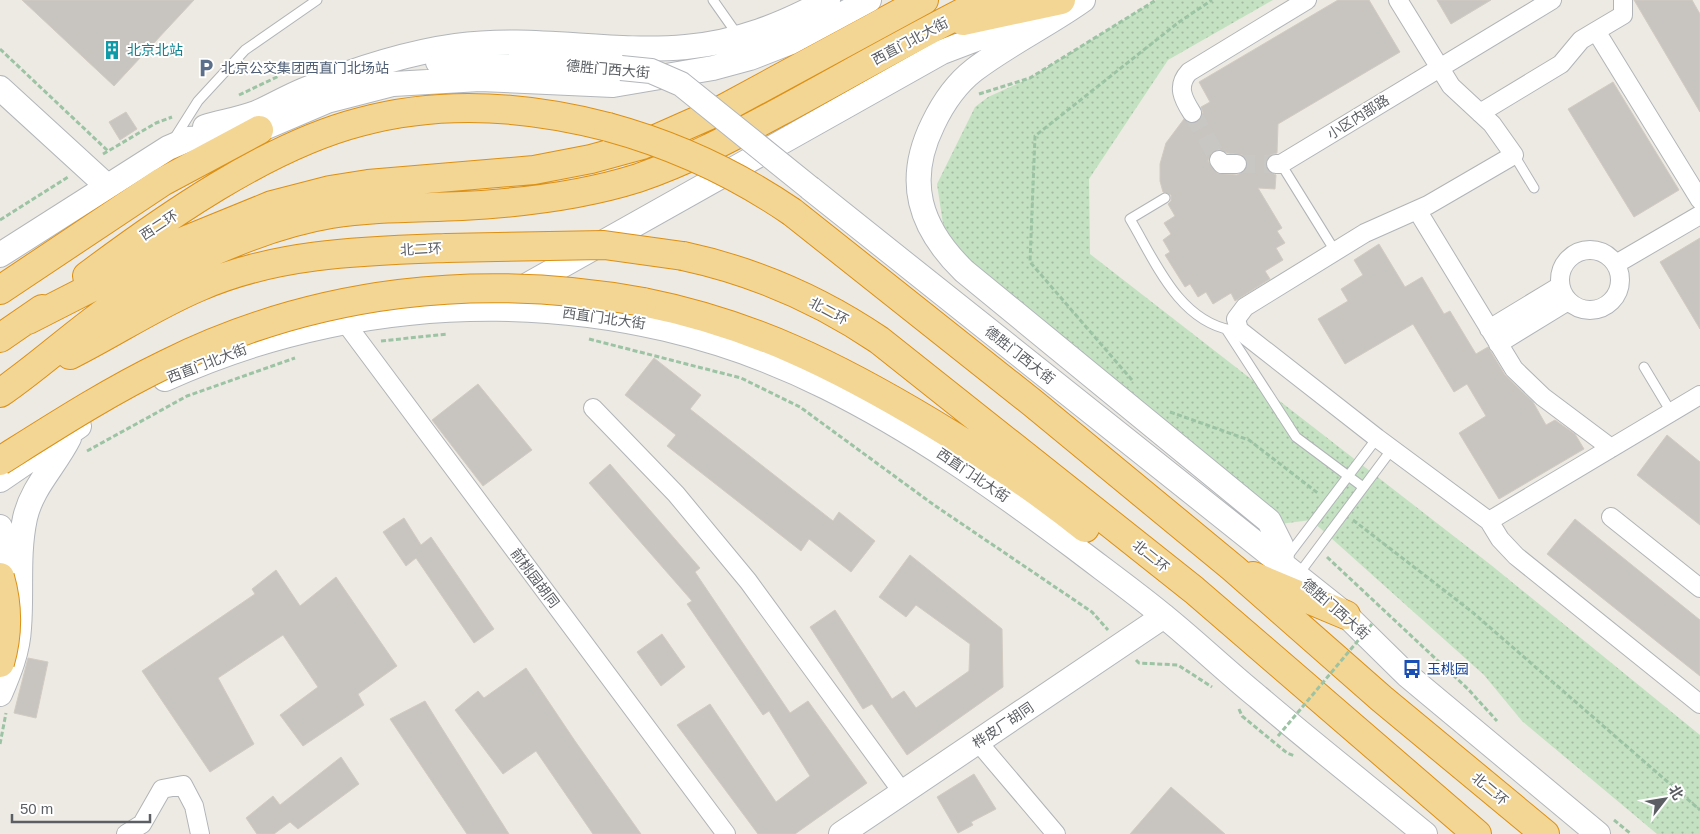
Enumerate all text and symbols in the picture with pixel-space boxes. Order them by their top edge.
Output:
street label: 西直门北大街 [869,14,951,68]
building icon: 北京北站 [101,39,123,61]
place label: 北京北站 [127,42,183,58]
parking icon: 北京公交集团西直门北场站 [195,57,217,79]
street label: 德胜门西大街 [565,57,651,81]
place label: 北京公交集团西直门北场站 [221,60,389,76]
street label: 小区内部路 [1324,92,1392,142]
street label: 西二环 [137,207,181,243]
street label: 北二环 [400,240,442,258]
street label: 北二环 [807,294,851,328]
street label: 西直门北大街 [561,304,647,332]
street label: 德胜门西大街 [982,323,1058,387]
street label: 西直门北大街 [165,340,249,386]
street label: 西直门北大街 [934,445,1012,505]
street label: 北二环 [1130,537,1172,575]
street label: 前桃园胡同 [508,545,562,611]
street label: 德胜门西大街 [1299,575,1373,643]
bus stop icon: 玉桃园 [1401,658,1423,680]
place label: 玉桃园 [1427,661,1469,677]
street label: 桦皮厂胡同 [970,699,1036,751]
street label: 北二环 [1469,769,1511,809]
north arrow [1640,774,1690,824]
text: 北 [1666,782,1687,802]
scale bar [12,792,150,824]
text: 50 m [20,800,53,817]

